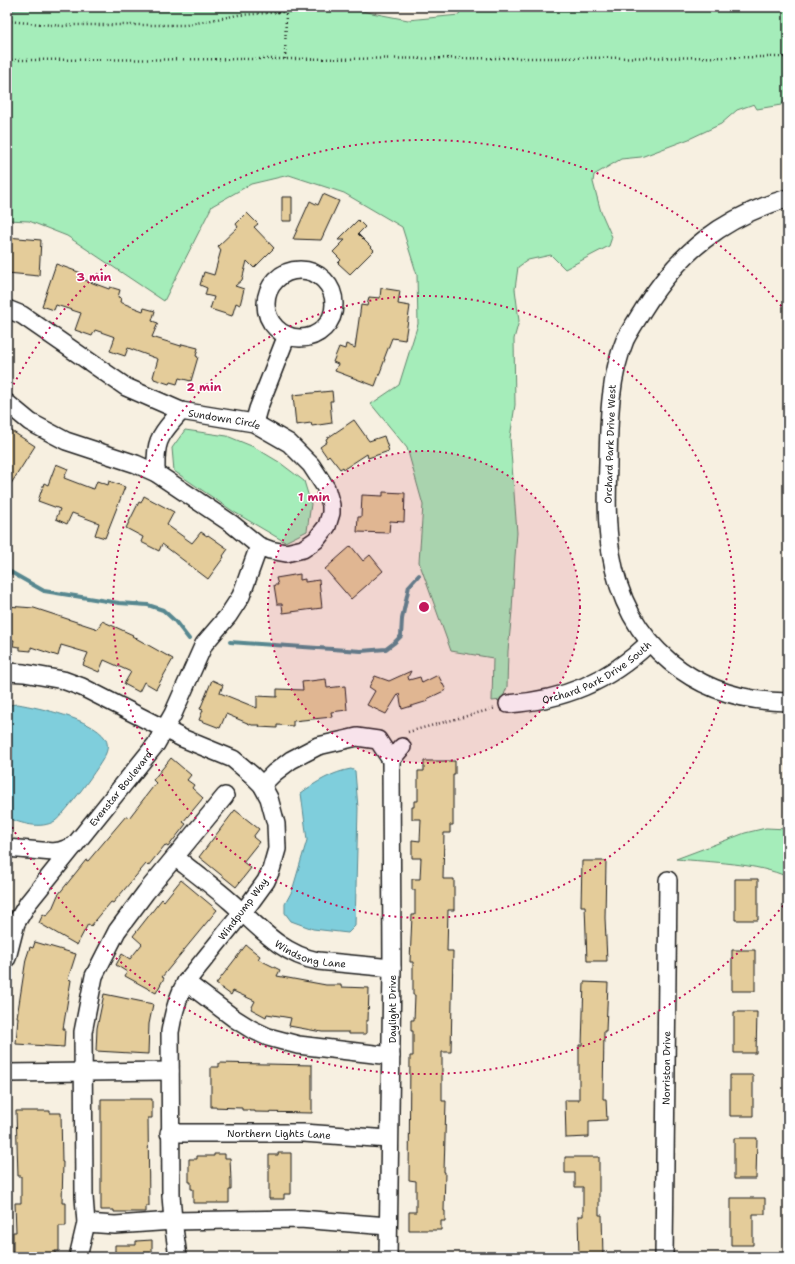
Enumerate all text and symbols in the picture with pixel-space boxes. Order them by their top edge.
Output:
text: 3 min [77,269,112,285]
text: 2 min [187,379,222,395]
street label: Orchard Park Drive West [601,384,619,504]
street label: Sundown Circle [187,406,264,432]
text: 1 min [298,489,330,505]
centre of rings [417,600,431,614]
street label: Orchard Park Drive South [541,638,654,706]
street label: Evenstar Boulevard [86,747,155,829]
street label: Windpump Way [215,875,271,943]
street label: Windsong Lane [272,937,347,970]
street label: Daylight Drive [386,975,399,1043]
street label: Norriston Drive [659,1031,673,1105]
street label: Northern Lights Lane [227,1127,332,1141]

